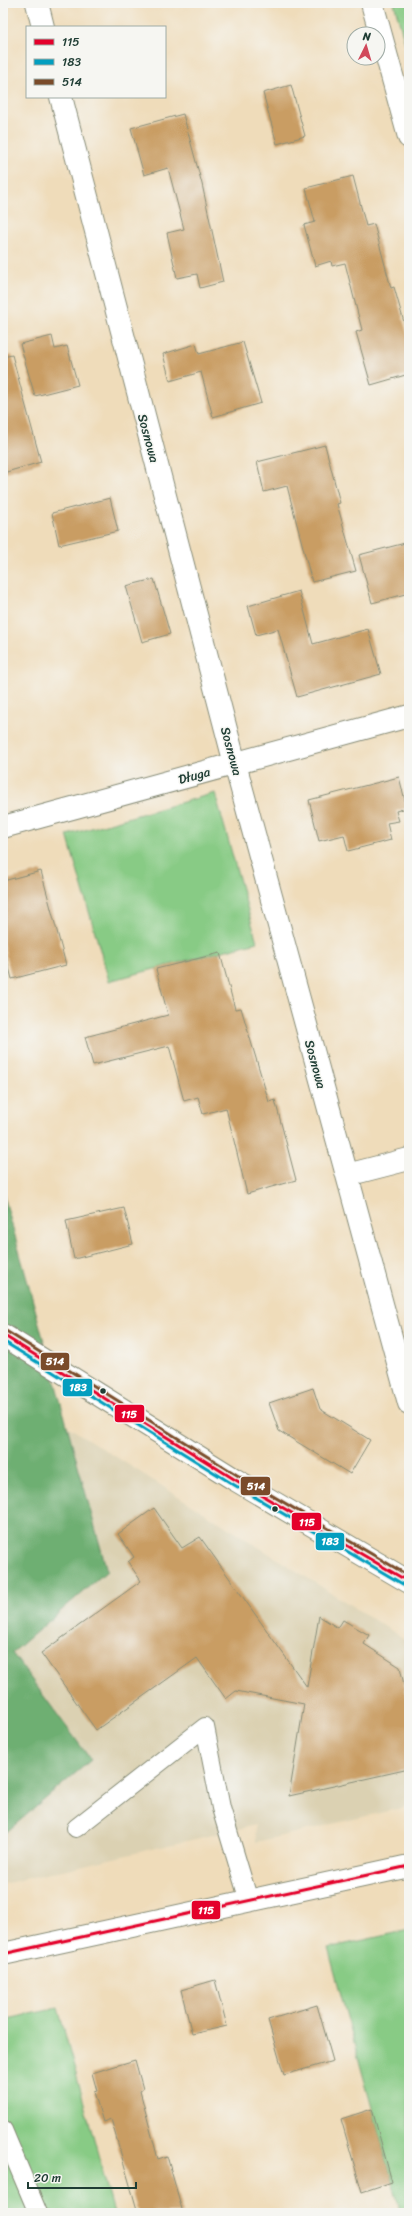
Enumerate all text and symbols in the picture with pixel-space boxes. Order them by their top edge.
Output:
legend [26,26,166,98]
north arrow [346,26,386,66]
text: N [361,27,372,46]
text: 115 [62,31,80,53]
text: 183 [62,51,81,73]
text: 514 [62,71,82,93]
street label: Sosnowa [131,411,166,466]
street label: Sosnowa [214,724,249,779]
street label: Długa [176,760,213,791]
street label: Sosnowa [298,1037,333,1092]
line badge: 514 [40,1352,70,1371]
text: 514 [46,1352,64,1371]
line badge: 183 [62,1378,93,1397]
text: 183 [69,1378,88,1397]
unlabelled marker [98,1386,108,1396]
line badge: 115 [114,1404,145,1423]
text: 115 [121,1405,137,1424]
line badge: 514 [240,1476,271,1496]
text: 514 [247,1477,265,1496]
unlabelled marker [270,1504,280,1514]
line badge: 115 [291,1512,322,1531]
text: 115 [299,1513,315,1532]
line badge: 183 [315,1532,345,1551]
text: 183 [321,1532,340,1551]
line badge: 115 [191,1900,221,1920]
text: 115 [198,1901,214,1920]
scale bar [28,2164,136,2190]
text: 20 m [34,2167,61,2189]

